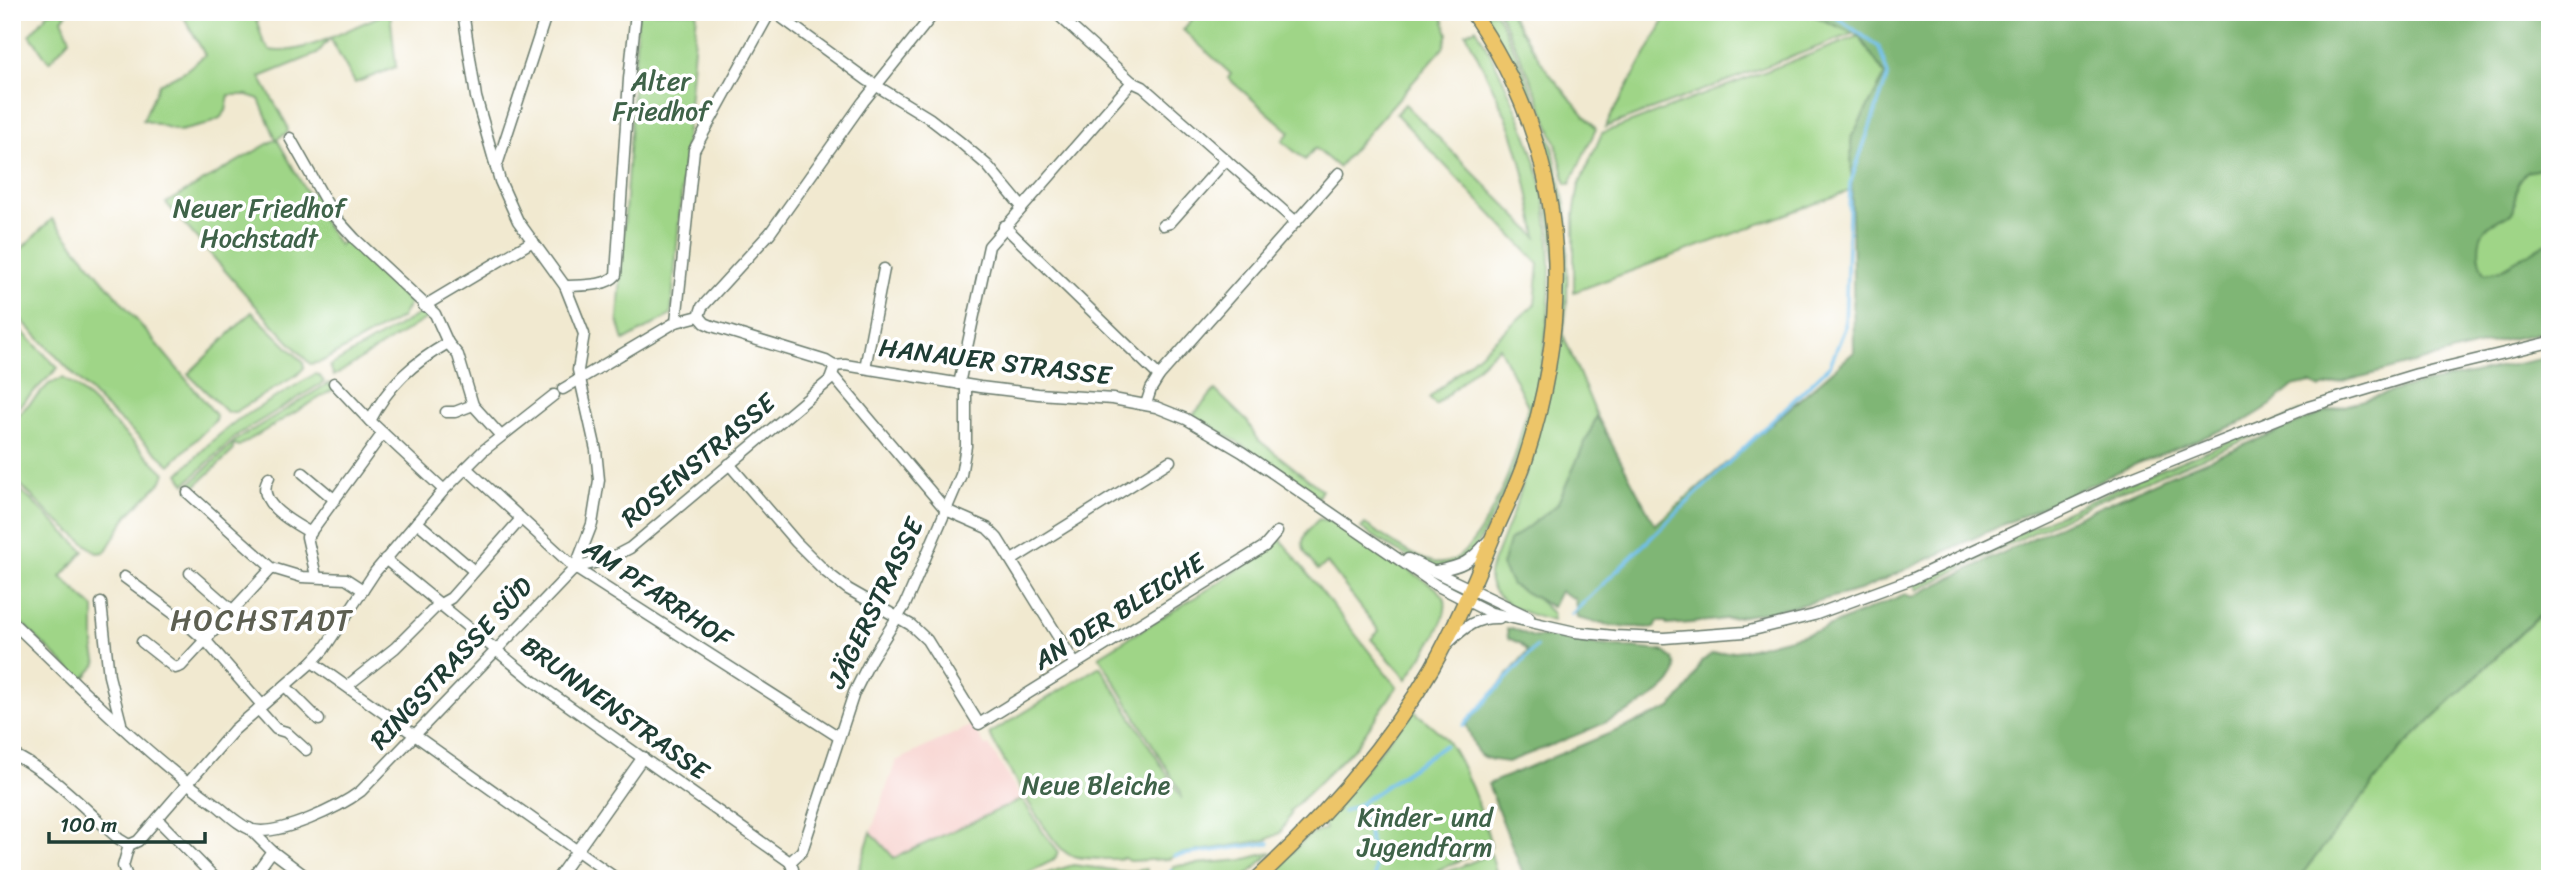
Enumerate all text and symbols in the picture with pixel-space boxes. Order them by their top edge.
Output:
park label: Alter Friedhof [612,58,713,134]
park label: Neuer Friedhof Hochstadt [173,185,348,261]
street label: HANAUER STRASSE [876,324,1115,398]
street label: ROSENSTRASSE [610,380,787,539]
street label: JÄGERSTRASSE [813,508,937,697]
street label: AM PFARRHOF [573,525,744,661]
street label: AN DER BLEICHE [1023,539,1215,683]
street label: RINGSTRASSE SÜD [358,565,544,760]
district label: HOCHSTADT [170,593,354,647]
street label: BRUNNENSTRASSE [511,624,720,793]
park label: Neue Bleiche [1022,762,1171,808]
park label: Kinder- und Jugendfarm [1356,794,1495,870]
scale bar [49,800,205,844]
text: 100 m [60,806,117,844]

